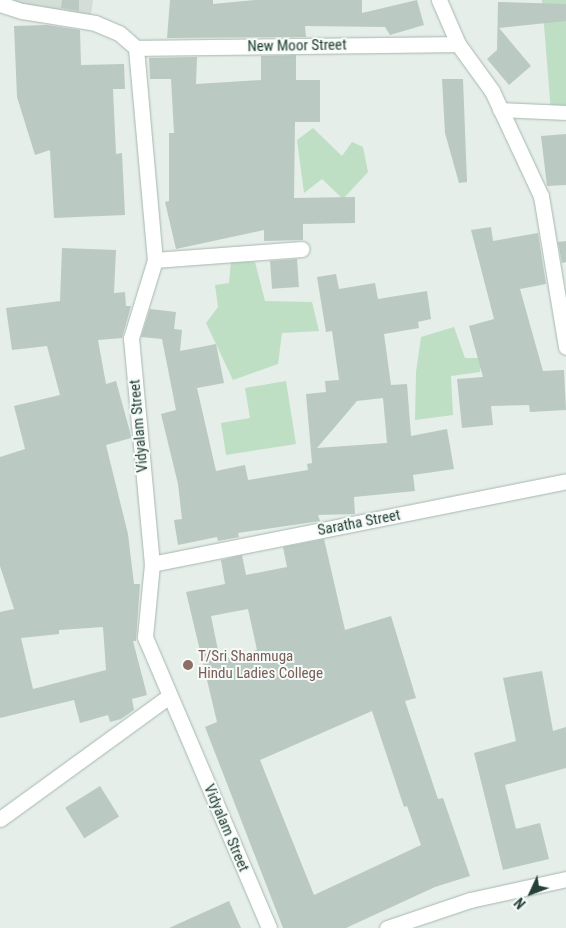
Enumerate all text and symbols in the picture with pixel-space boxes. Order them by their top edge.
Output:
street label: New Moor Street [247,36,347,56]
street label: Vidyalam Street [126,379,152,473]
street label: Saratha Street [316,506,402,540]
place label: T/Sri Shanmuga Hindu Ladies College [198,647,323,682]
marker: T/Sri Shanmuga Hindu Ladies College [182,659,194,671]
street label: Vidyalam Street [200,782,252,874]
north arrow [506,868,556,918]
text: N [511,895,529,912]

